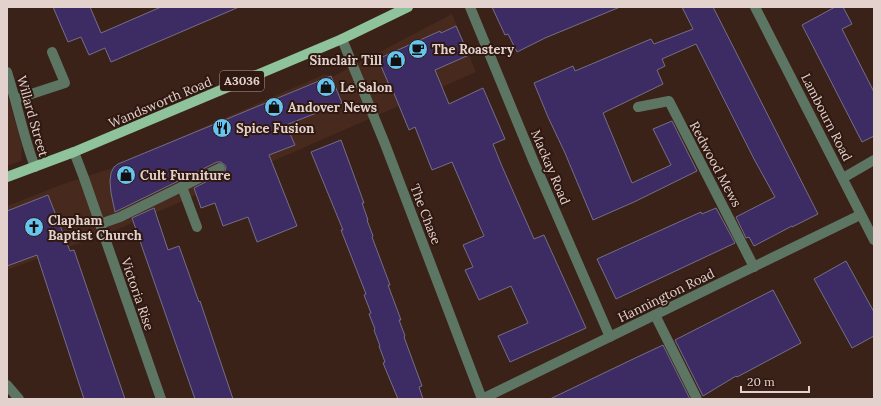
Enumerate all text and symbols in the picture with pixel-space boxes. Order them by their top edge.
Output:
cafe icon: The Roastery [407,38,429,60]
place label: The Roastery [432,41,515,58]
shop icon: Sinclair Till [385,49,407,71]
place label: Sinclair Till [310,52,382,69]
road number: A3036 [220,71,264,91]
street label: Lambourn Road [797,71,856,164]
street label: Wandsworth Road [106,73,215,132]
street label: Willard Street [13,74,52,159]
shop icon: Le Salon [315,76,337,98]
place label: Le Salon [340,79,393,96]
shop icon: Andover News [263,96,285,118]
place label: Andover News [288,99,377,116]
restaurant icon: Spice Fusion [211,117,233,139]
street label: Redwood Mews [686,118,745,210]
place label: Spice Fusion [236,120,315,137]
street label: Mackay Road [527,127,574,207]
shop icon: Cult Furniture [115,164,137,186]
place label: Cult Furniture [140,167,230,184]
street label: The Chase [406,182,445,247]
place label: Clapham Baptist Church [48,212,142,244]
church icon: Clapham Baptist Church [23,216,45,238]
street label: Victoria Rise [117,255,158,333]
street label: Hannington Road [615,265,717,326]
scale bar [741,368,809,394]
text: 20 m [747,374,775,389]

